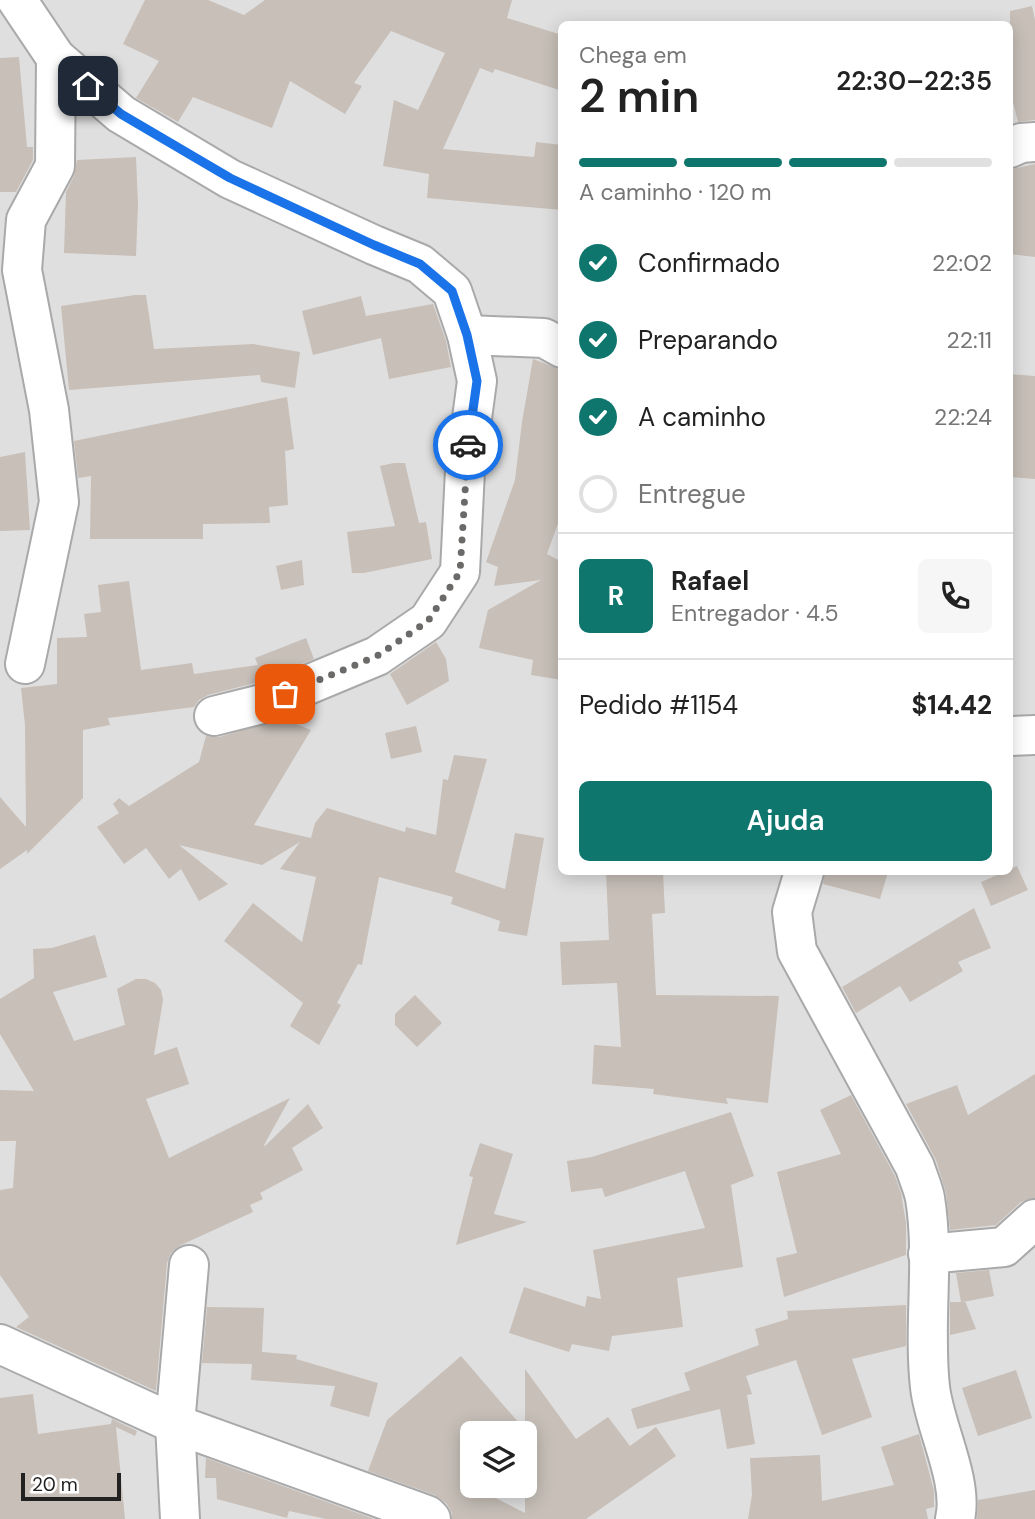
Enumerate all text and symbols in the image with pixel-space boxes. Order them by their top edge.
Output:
text: Chega em [579,40,687,70]
pin [58,56,118,116]
text: 22:30–22:35 [836,64,992,98]
text: 2 min [579,66,699,126]
icon: home [69,67,107,105]
text: A caminho · 120 m [579,177,771,207]
icon: check [579,244,617,282]
text: Confirmado [638,246,780,280]
text: 22:02 [932,248,992,278]
icon: check [579,321,617,359]
text: Preparando [638,323,778,357]
text: 22:11 [947,325,992,355]
icon: check [579,398,617,436]
text: A caminho [638,400,766,434]
text: 22:24 [934,402,992,432]
courier [433,410,503,480]
icon: car [449,426,487,464]
text: Entregue [638,477,746,511]
button: phone [918,559,992,633]
text: Rafael [671,564,749,598]
text: R [608,579,624,613]
text: Entregador · 4.5 [671,598,839,628]
pin [255,664,315,724]
icon: bag [266,675,304,713]
text: Pedido #1154 [579,688,738,722]
text: $14.42 [911,688,992,722]
button: Ajuda [579,781,992,861]
map controls [460,1421,537,1498]
button: layers [460,1421,537,1498]
scale bar [21,1470,121,1502]
text: 20 m [32,1472,78,1497]

